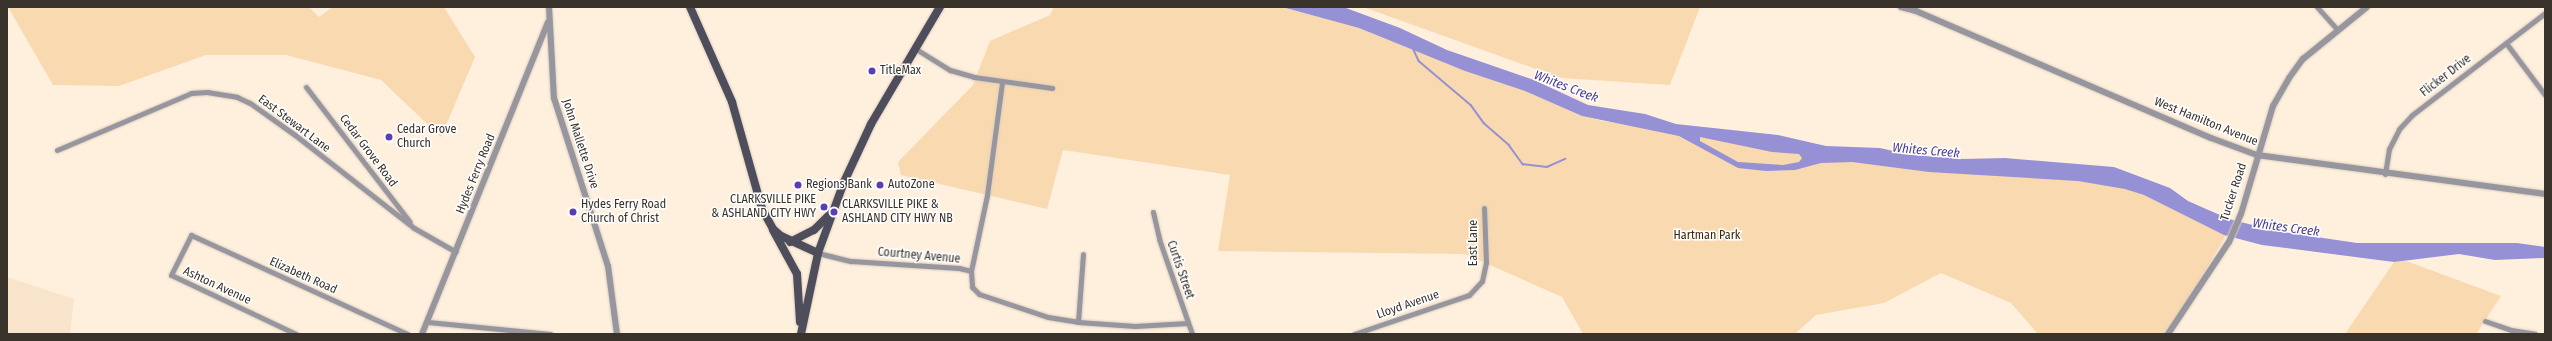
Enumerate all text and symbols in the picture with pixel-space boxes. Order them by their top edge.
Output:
street label: Flicker Drive [2418,52,2474,100]
place label: TitleMax [880,64,921,78]
marker: TitleMax [867,66,877,76]
water label: Whites Creek [1532,68,1600,106]
street label: East Stewart Lane [255,92,333,156]
street label: West Hamilton Avenue [2152,95,2260,149]
street label: John Mallette Drive [559,97,601,191]
street label: Cedar Grove Road [336,112,400,190]
place label: Cedar Grove Church [397,123,456,151]
marker: Cedar Grove Church [384,132,394,142]
street label: Hydes Ferry Road [453,132,499,216]
water label: Whites Creek [1892,140,1960,162]
street label: Tucker Road [2218,161,2250,223]
place label: Regions Bank [806,178,872,192]
place label: AutoZone [888,178,935,192]
marker: Regions Bank [793,180,803,190]
marker: AutoZone [875,180,885,190]
place label: CLARKSVILLE PIKE & ASHLAND CITY HWY [711,193,816,221]
place label: Hydes Ferry Road Church of Christ [581,198,666,226]
place label: CLARKSVILLE PIKE & ASHLAND CITY HWY NB [842,198,953,226]
marker: CLARKSVILLE PIKE & ASHLAND CITY HWY [819,202,829,212]
marker: Hydes Ferry Road Church of Christ [568,207,578,217]
marker: CLARKSVILLE PIKE & ASHLAND CITY HWY NB [829,207,839,217]
water label: Whites Creek [2251,216,2321,240]
street label: East Lane [1467,220,1481,266]
park label: Hartman Park [1674,229,1740,243]
street label: Curtis Street [1163,239,1197,301]
street label: Courtney Avenue [877,245,961,267]
street label: Elizabeth Road [267,255,339,297]
street label: Ashton Avenue [181,264,253,308]
street label: Lloyd Avenue [1375,288,1441,322]

